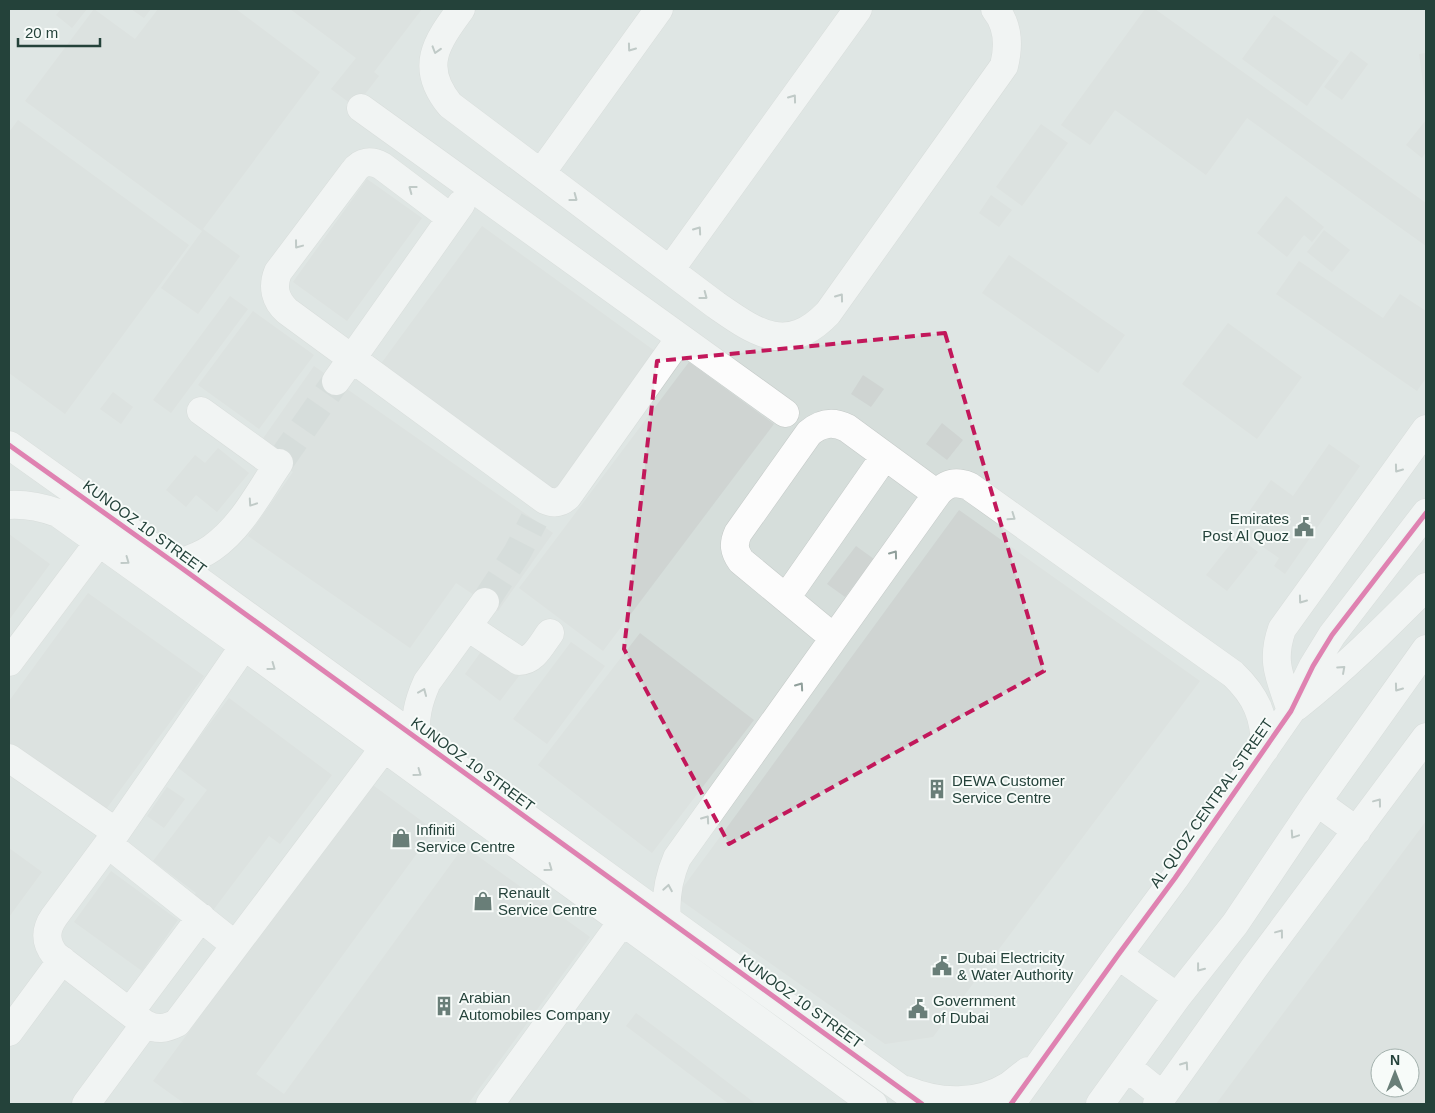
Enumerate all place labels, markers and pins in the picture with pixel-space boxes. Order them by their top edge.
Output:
place label: Emirates Post Al Quoz [1202,510,1289,544]
public building icon: Emirates Post Al Quoz [1293,516,1315,538]
place label: DEWA Customer Service Centre [952,772,1065,806]
building icon: DEWA Customer Service Centre [926,778,948,800]
place label: Infiniti Service Centre [416,821,515,855]
shop icon: Infiniti Service Centre [390,827,412,849]
place label: Renault Service Centre [498,884,597,918]
shop icon: Renault Service Centre [472,890,494,912]
place label: Dubai Electricity & Water Authority [957,949,1074,983]
public building icon: Dubai Electricity & Water Authority [931,955,953,977]
place label: Arabian Automobiles Company [459,989,610,1023]
place label: Government of Dubai [933,992,1016,1026]
building icon: Arabian Automobiles Company [433,995,455,1017]
public building icon: Government of Dubai [907,998,929,1020]

